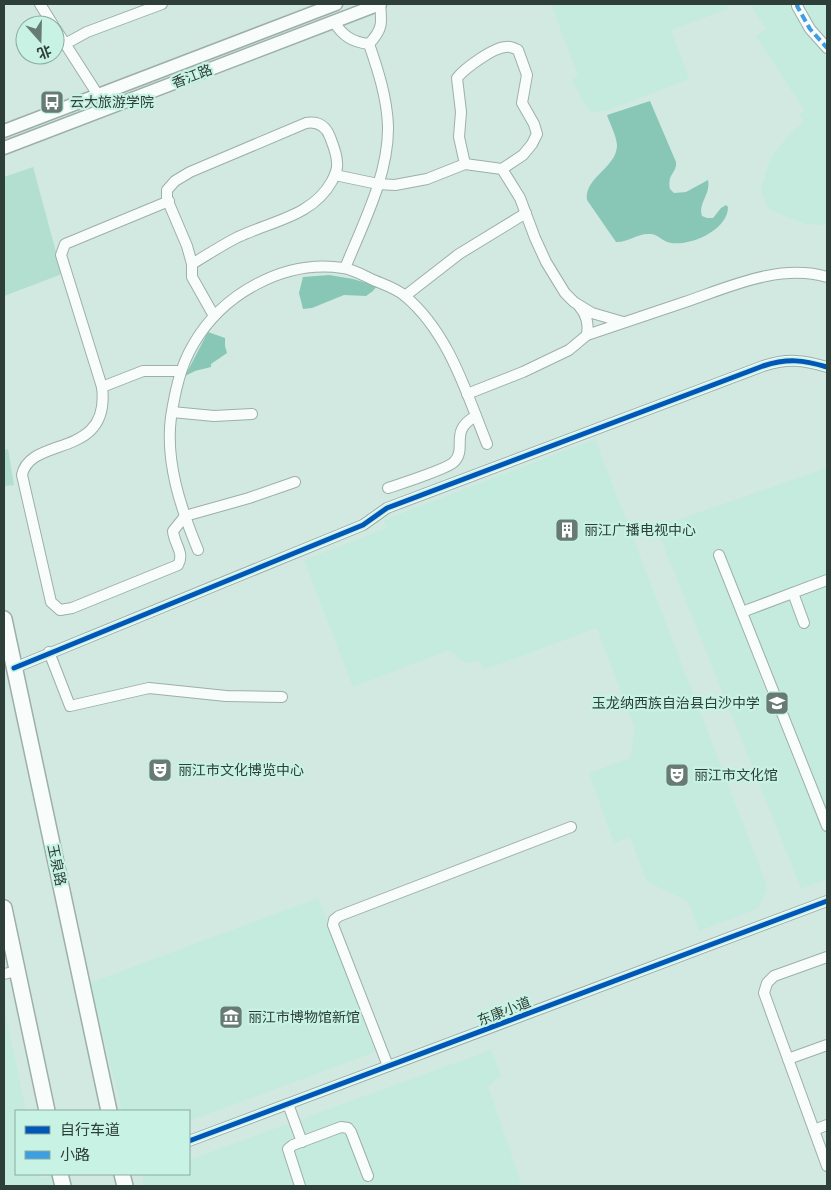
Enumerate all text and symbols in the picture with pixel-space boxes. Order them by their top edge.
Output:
north arrow [15,15,65,65]
text: 北 [35,41,54,63]
street label: 香江路 [169,60,215,92]
bus stop icon: 云大旅游学院 [39,89,65,115]
place label: 云大旅游学院 [70,93,154,111]
building icon: 丽江广播电视中心 [554,517,580,543]
place label: 丽江广播电视中心 [584,521,696,539]
school or university icon: 玉龙纳西族自治县白沙中学 [764,690,790,716]
place label: 玉龙纳西族自治县白沙中学 [592,694,760,712]
theatre icon: 丽江市文化博览中心 [147,757,173,783]
place label: 丽江市文化博览中心 [178,761,304,779]
theatre icon: 丽江市文化馆 [664,762,690,788]
place label: 丽江市文化馆 [694,766,778,784]
street label: 玉泉路 [44,843,70,887]
street label: 东康小道 [475,993,533,1029]
museum icon: 丽江市博物馆新馆 [218,1004,244,1030]
place label: 丽江市博物馆新馆 [248,1008,360,1026]
legend [15,1110,190,1175]
text: 自行车道 [60,1119,120,1140]
text: 小路 [60,1144,90,1165]

